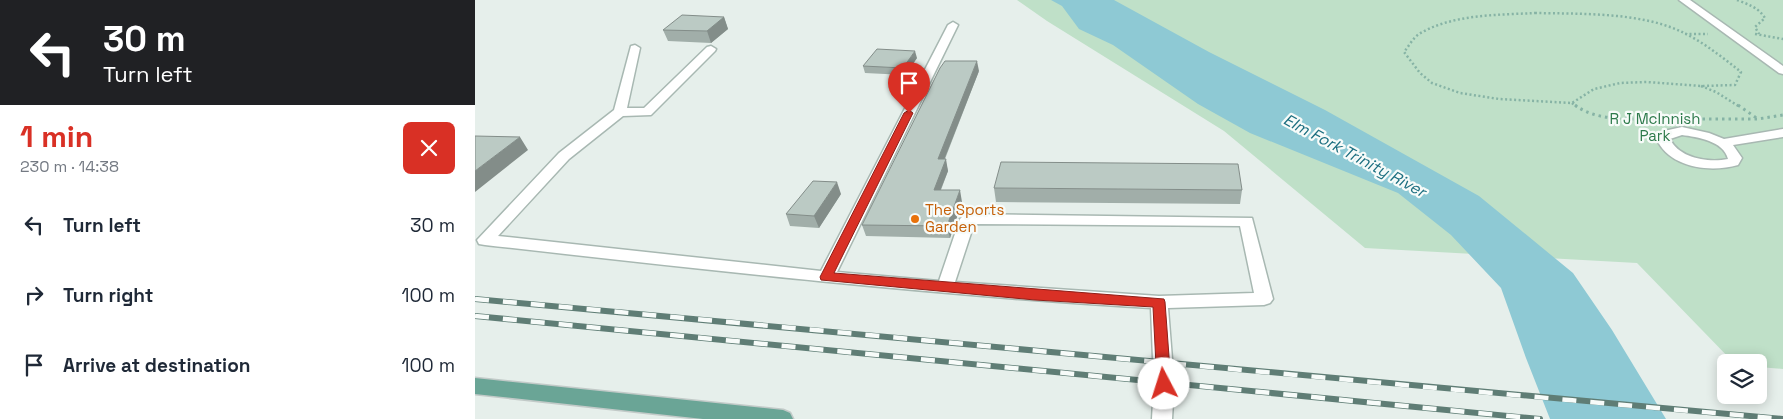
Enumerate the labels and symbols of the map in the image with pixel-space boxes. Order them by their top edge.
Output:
pin [888,62,930,113]
water label: Elm Fork Trinity River [1280,109,1431,203]
park label: R J McInnish Park [1610,109,1700,145]
place label: The Sports Garden [925,200,1004,236]
marker: The Sports Garden [909,213,921,225]
position arrow [1137,357,1189,409]

